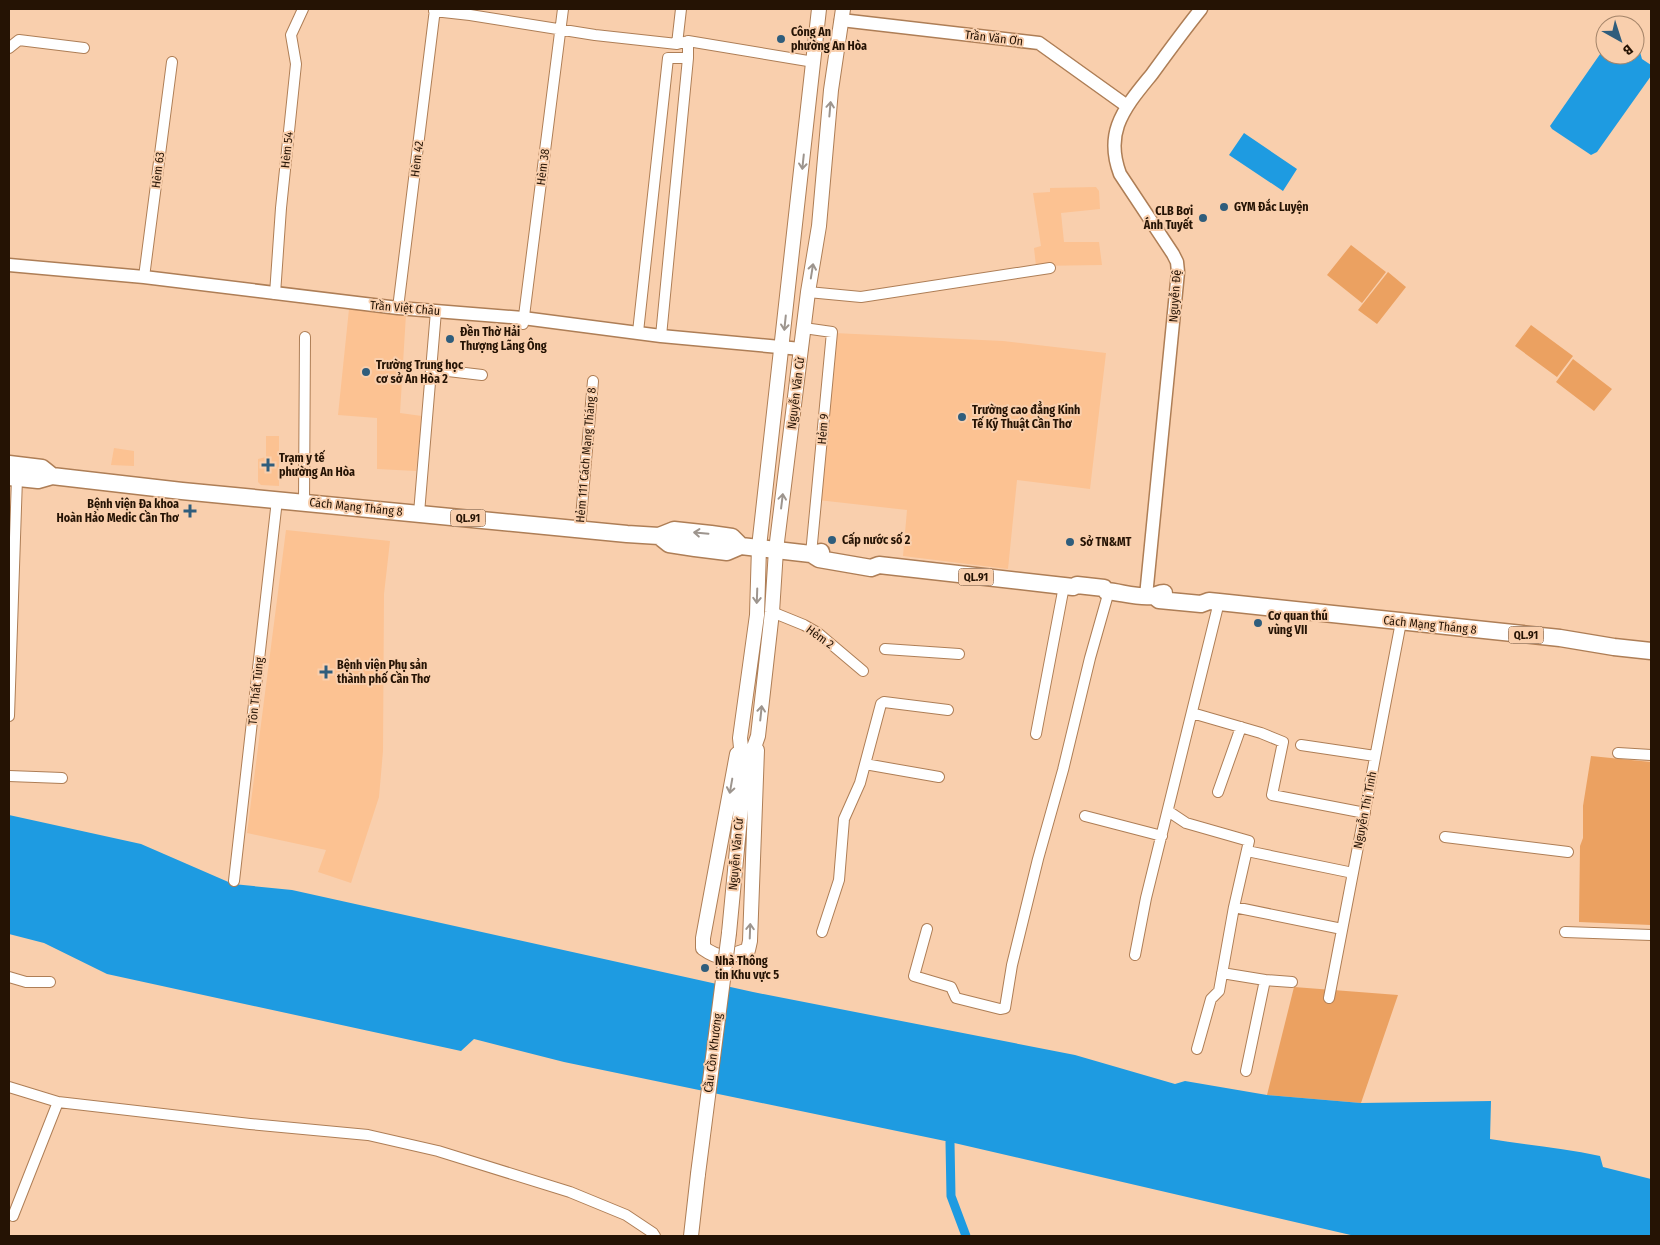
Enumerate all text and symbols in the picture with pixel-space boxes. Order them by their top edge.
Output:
north arrow [1595,15,1645,65]
place label: Công An phường An Hòa [791,25,867,53]
street label: Trần Văn Ơn [964,26,1024,49]
marker: Công An phường An Hòa [775,33,787,45]
text: B [1619,41,1636,59]
one-way arrow [825,102,835,118]
street label: Hèm 54 [278,131,296,169]
street label: Hèm 42 [408,140,426,178]
street label: Hèm 38 [534,148,552,186]
street label: Hèm 63 [149,151,167,189]
one-way arrow [798,153,808,169]
place label: GYM Đắc Luyện [1234,198,1309,214]
marker: GYM Đắc Luyện [1218,201,1230,213]
place label: CLB Bơi Ánh Tuyết [1143,204,1194,232]
marker: CLB Bơi Ánh Tuyết [1197,212,1209,224]
one-way arrow [807,263,817,279]
street label: Nguyễn Đệ [1165,269,1184,323]
street label: Trần Việt Châu [369,297,441,318]
one-way arrow [780,315,790,331]
place label: Đền Thờ Hải Thượng Lãng Ông [460,323,547,353]
marker: Đền Thờ Hải Thượng Lãng Ông [444,333,456,345]
street label: Nguyễn Văn Cừ [784,356,807,430]
place label: Trường Trung học cơ sở An Hòa 2 [376,358,464,386]
marker: Trường Trung học cơ sở An Hòa 2 [360,366,372,378]
street label: Hẻm 111 Cách Mạng Tháng 8 [573,387,599,523]
place label: Trường cao đẳng Kinh Tế Kỹ Thuật Cần Thơ [972,401,1080,431]
marker: Trường cao đẳng Kinh Tế Kỹ Thuật Cần Thơ [956,411,968,423]
street label: Hẻm 9 [815,413,831,445]
place label: Trạm y tế phường An Hòa [279,449,355,479]
marker: Trạm y tế phường An Hòa [261,458,275,472]
one-way arrow [777,494,787,510]
street label: Cách Mạng Tháng 8 [309,495,403,519]
place label: Bệnh viện Đa khoa Hoàn Hảo Medic Cần Thơ [57,497,180,525]
marker: Bệnh viện Đa khoa Hoàn Hảo Medic Cần Thơ [183,504,197,518]
road number: QL.91 [450,509,486,526]
one-way arrow [694,528,710,538]
place label: Cấp nước số 2 [842,531,911,547]
marker: Cấp nước số 2 [826,534,838,546]
place label: Sở TN&MT [1080,535,1131,549]
marker: Sở TN&MT [1064,536,1076,548]
road number: QL.91 [958,568,994,586]
one-way arrow [752,588,762,604]
place label: Cơ quan thú vùng VII [1267,609,1328,637]
street label: Cách Mạng Tháng 8 [1383,613,1477,637]
marker: Cơ quan thú vùng VII [1252,617,1264,629]
street label: Hẻm 2 [804,622,836,652]
road number: QL.91 [1508,626,1544,644]
street label: Tôn Thất Tùng [244,656,267,726]
place label: Bệnh viện Phụ sản thành phố Cần Thơ [337,658,431,686]
marker: Bệnh viện Phụ sản thành phố Cần Thơ [319,665,333,679]
one-way arrow [756,705,766,721]
street label: Nguyễn Thị Tính [1350,770,1379,850]
one-way arrow [725,778,735,794]
street label: Nguyễn Văn Cừ [725,817,746,891]
one-way arrow [746,923,755,939]
place label: Nhà Thông tin Khu vực 5 [715,954,779,982]
marker: Nhà Thông tin Khu vực 5 [699,962,711,974]
street label: Cầu Cồn Khương [700,1012,725,1093]

